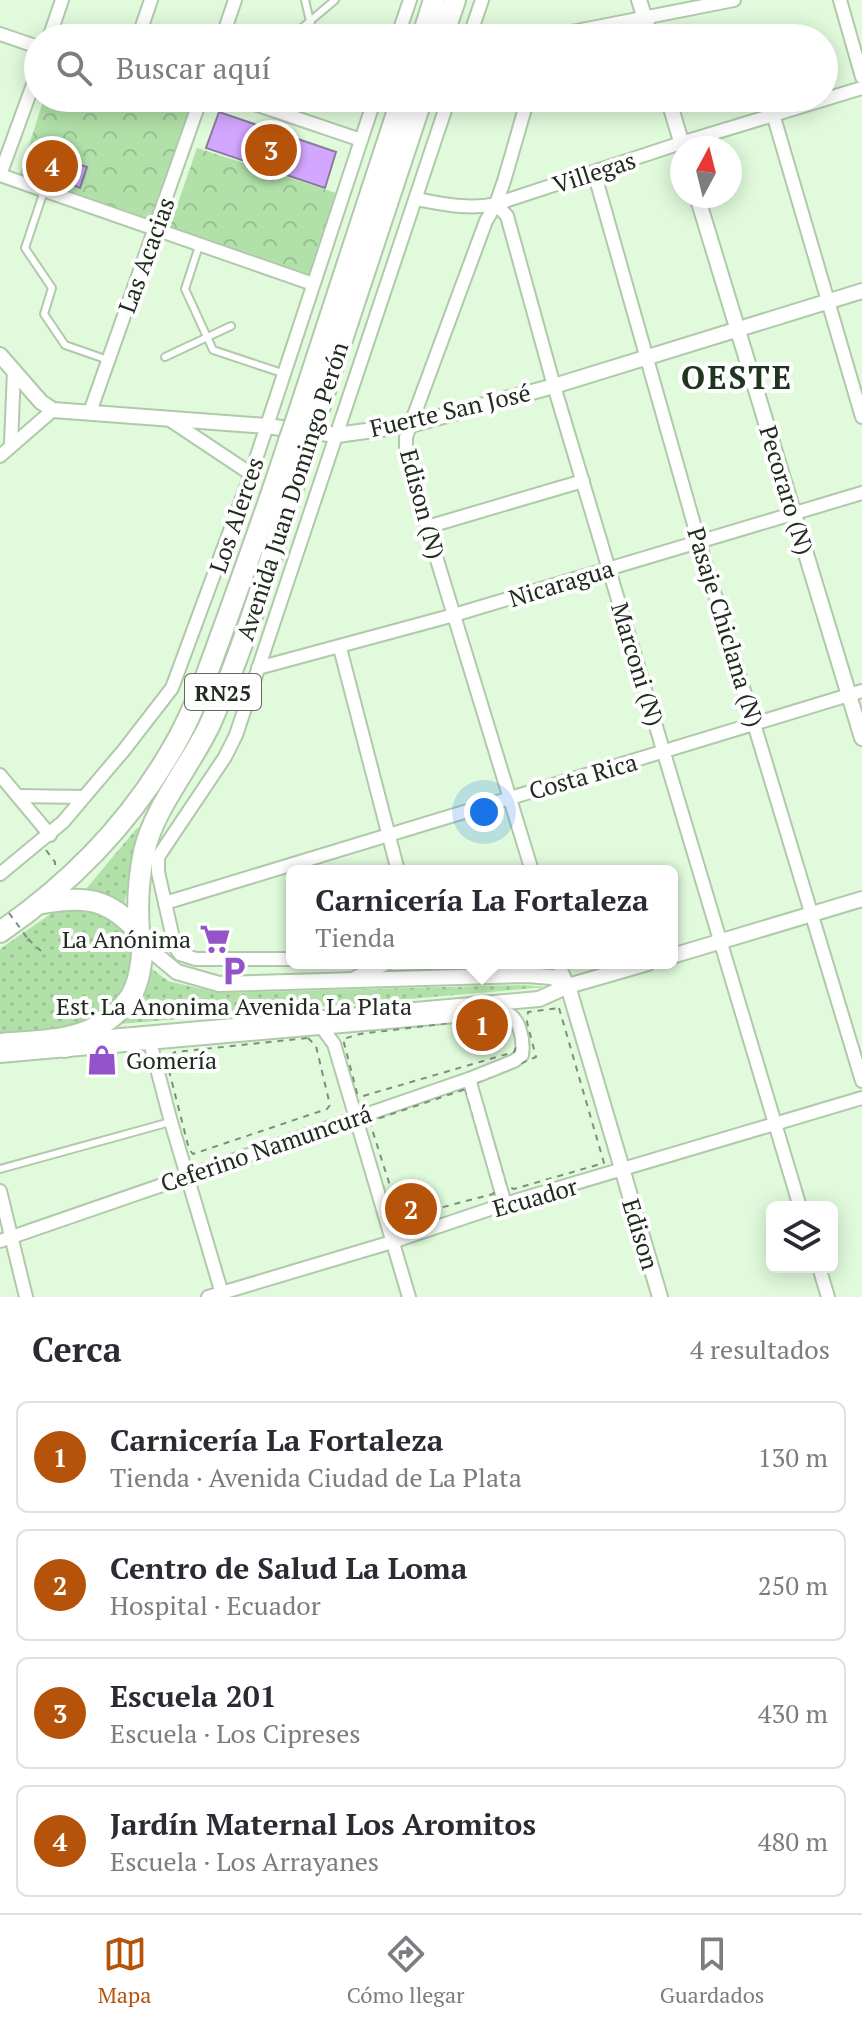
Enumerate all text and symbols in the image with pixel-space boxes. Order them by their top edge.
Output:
search box [24,24,838,112]
icon: search [52,46,96,90]
text: Buscar aquí [116,48,270,88]
pin: 3 [245,120,297,180]
pin: 4 [26,136,78,196]
north arrow [670,136,742,208]
street label: Villegas [548,144,640,200]
street label: Las Acacias [110,193,182,317]
street label: Avenida Juan Domingo Perón [229,338,355,644]
district label: OESTE [681,356,793,398]
street label: Fuerte San José [367,376,533,444]
street label: Pecoraro (N) [752,422,822,558]
street label: Edison (N) [393,446,453,562]
street label: Los Alerces [201,453,271,577]
street label: Pasaje Chiclana (N) [680,523,772,731]
street label: Nicaragua [505,552,617,614]
street label: Marconi (N) [604,598,672,730]
road number: RN25 [185,674,261,710]
street label: Costa Rica [525,745,641,807]
your location [464,792,504,832]
popup [286,865,678,969]
text: Carnicería La Fortaleza [315,880,649,920]
text: Tienda [315,920,395,954]
supermarket icon: La Anónima [198,922,232,956]
place label: La Anónima [62,923,191,955]
parking icon: Est. La Anonima Avenida La Plata [217,954,251,988]
place label: Est. La Anonima Avenida La Plata [56,990,412,1022]
pin: 1 [456,995,508,1055]
shop icon: Gomería [85,1043,119,1077]
place label: Gomería [126,1044,217,1076]
street label: Ceferino Namuncurá [156,1097,376,1199]
street label: Ecuador [489,1169,582,1224]
pin: 2 [385,1179,437,1239]
street label: Edison [615,1195,667,1273]
map controls [766,1201,838,1273]
button: layers [766,1201,838,1273]
text: Cerca [32,1327,122,1372]
text: 4 resultados [690,1332,830,1366]
text: Carnicería La Fortaleza [110,1420,443,1460]
text: 1 [53,1440,67,1474]
text: 130 m [758,1440,828,1474]
text: Tienda · Avenida Ciudad de La Plata [110,1460,522,1494]
text: Centro de Salud La Loma [110,1548,468,1588]
text: 2 [53,1568,67,1602]
text: 250 m [758,1568,828,1602]
text: Hospital · Ecuador [110,1588,321,1622]
text: Escuela 201 [110,1676,277,1716]
text: 3 [53,1696,67,1730]
text: 430 m [758,1696,828,1730]
text: Escuela · Los Cipreses [110,1716,361,1750]
text: Jardín Maternal Los Aromitos [110,1804,536,1844]
text: 4 [53,1824,67,1858]
text: 480 m [758,1824,828,1858]
text: Escuela · Los Arrayanes [110,1844,379,1878]
tab: Mapa [98,1932,151,2009]
tab: Cómo llegar [347,1932,464,2009]
tab: Guardados [660,1932,764,2009]

